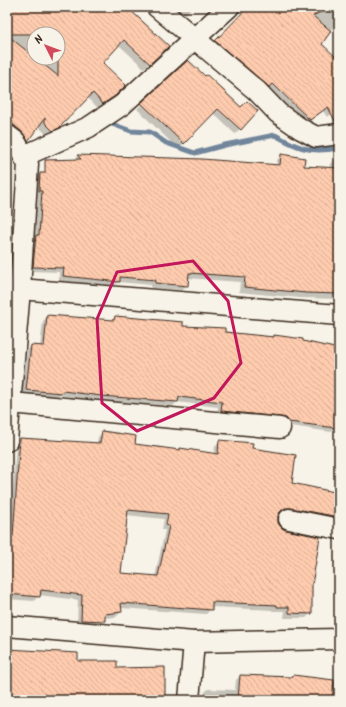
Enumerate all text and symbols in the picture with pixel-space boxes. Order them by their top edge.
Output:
north arrow [26,26,66,66]
text: N [30,31,48,49]

